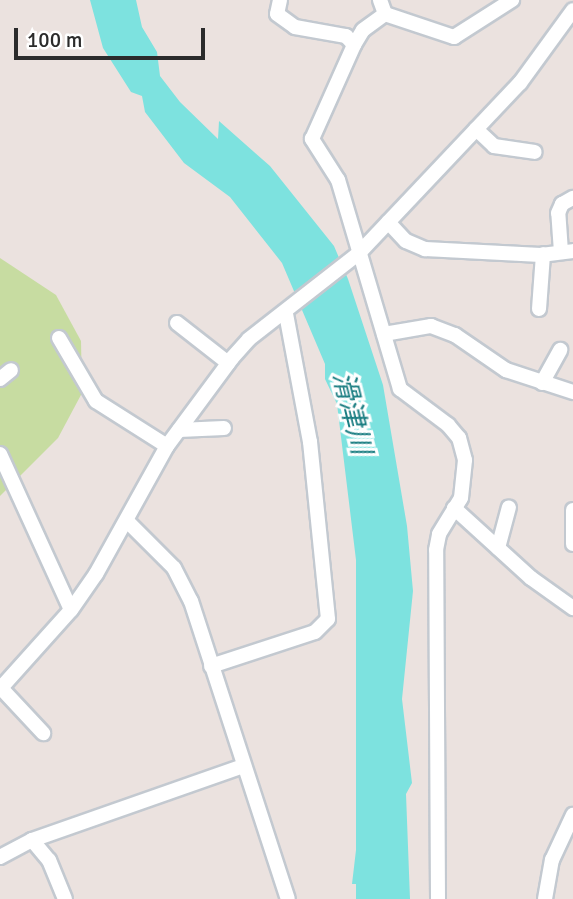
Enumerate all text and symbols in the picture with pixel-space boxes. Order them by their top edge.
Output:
scale bar [18,14,208,58]
text: 100 m [27,27,82,53]
water label: 滑津川 [326,368,378,458]

